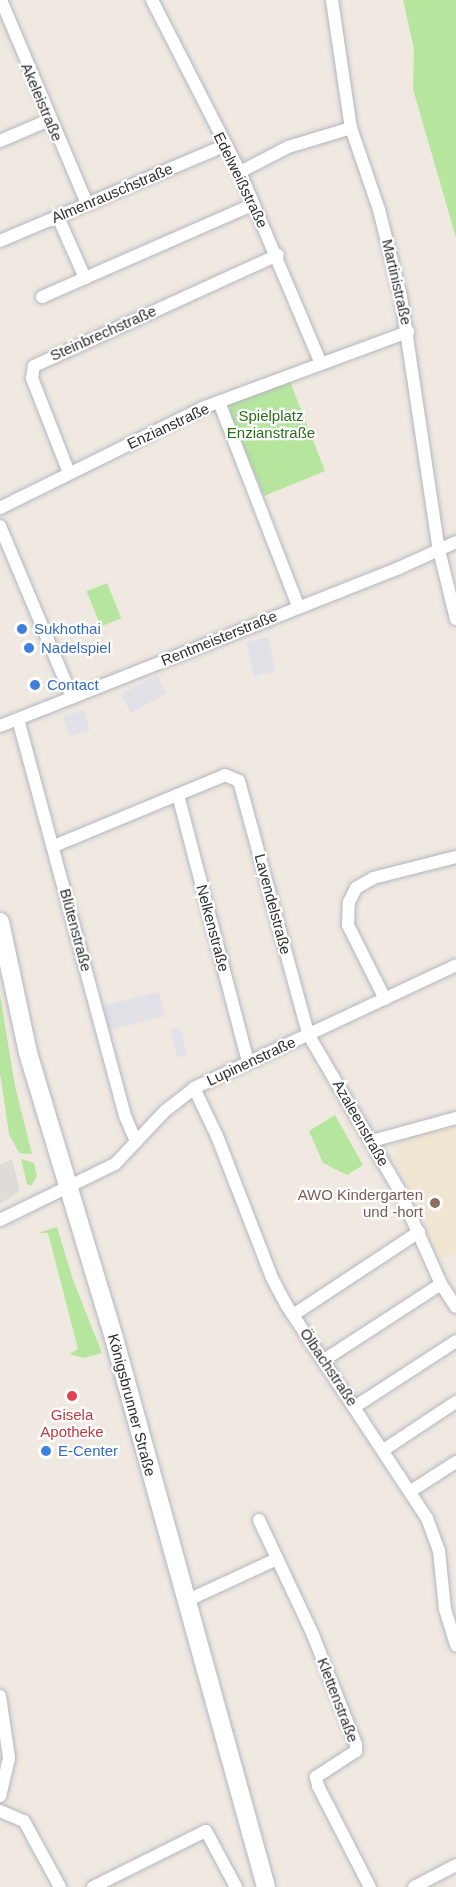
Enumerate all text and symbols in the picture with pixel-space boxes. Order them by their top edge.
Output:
street label: Akeleistraße [17,60,67,144]
street label: Edelweißstraße [210,129,272,231]
street label: Almenrauschstraße [49,159,175,227]
street label: Martinistraße [378,237,416,327]
street label: Steinbrechstraße [47,302,159,364]
street label: Enzianstraße [124,399,212,453]
park label: Spielplatz Enzianstraße [227,406,315,441]
street label: Rentmeisterstraße [158,607,280,669]
place label: Sukhothai [34,620,101,638]
marker: Sukhothai [15,622,29,636]
place label: Nadelspiel [41,639,111,657]
marker: Nadelspiel [22,641,36,655]
place label: Contact [47,676,99,694]
marker: Contact [28,678,42,692]
street label: Lavendelstraße [251,852,295,956]
street label: Nelkenstraße [193,883,233,973]
street label: Blütenstraße [56,887,96,973]
street label: Lupinenstraße [204,1033,298,1089]
street label: Azaleenstraße [329,1077,393,1169]
place label: AWO Kindergarten und -hort [298,1185,423,1220]
marker: AWO Kindergarten und -hort [428,1196,442,1210]
street label: Ölbachstraße [296,1325,362,1409]
street label: Königsbrunner Straße [104,1332,160,1478]
marker: Gisela Apotheke [65,1389,79,1403]
place label: Gisela Apotheke [40,1405,104,1440]
place label: E-Center [58,1442,118,1460]
marker: E-Center [39,1444,53,1458]
street label: Klettenstraße [314,1655,362,1745]

